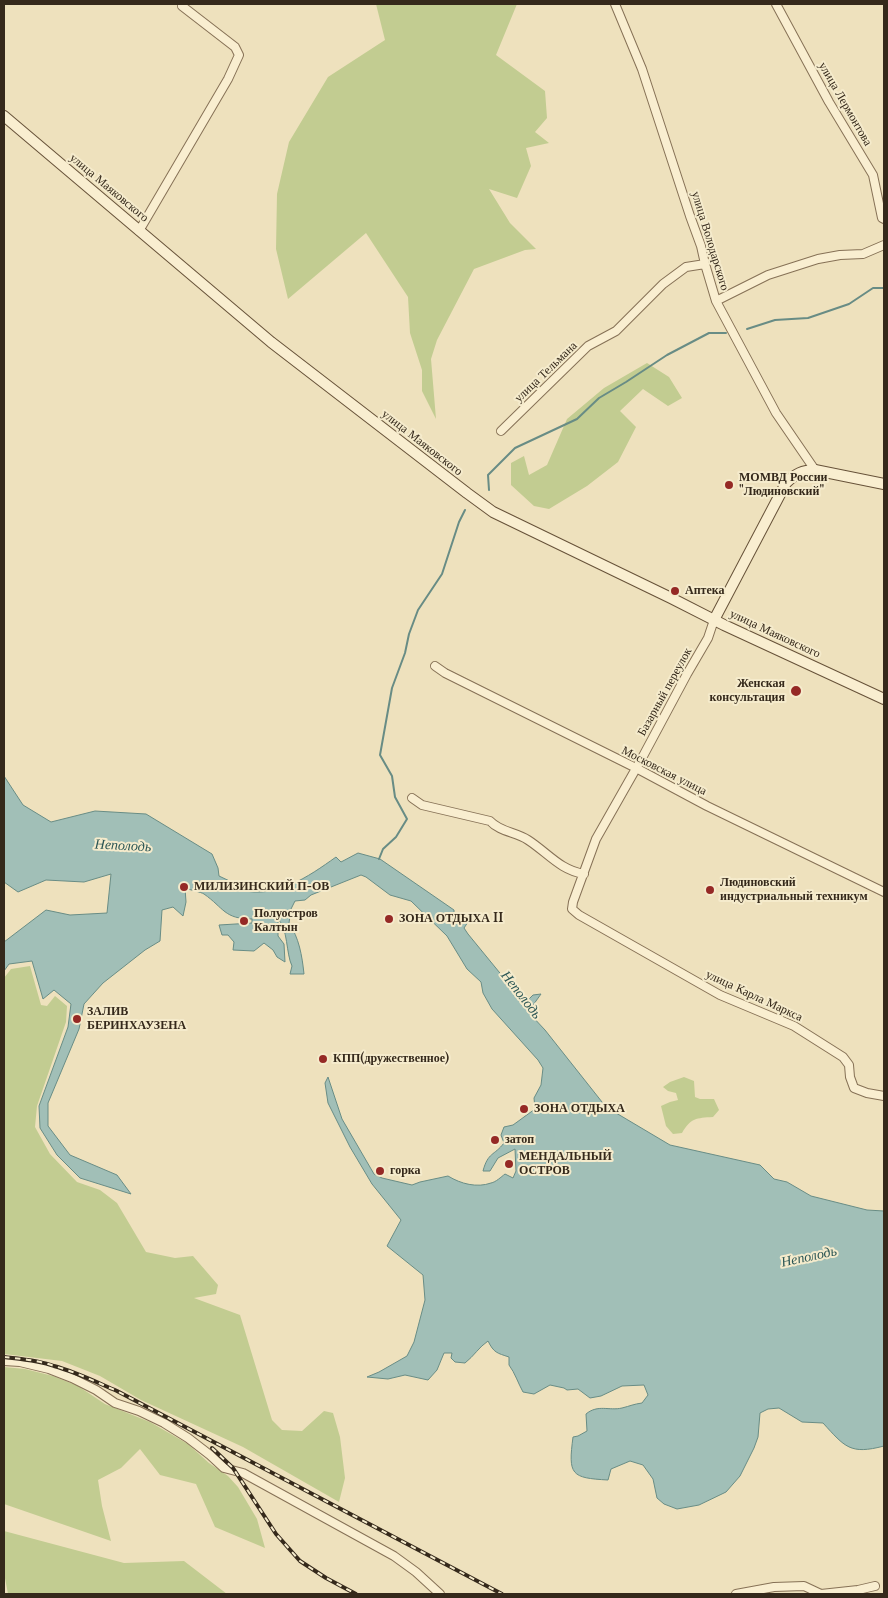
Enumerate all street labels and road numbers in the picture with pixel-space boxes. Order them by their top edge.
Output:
street label: улица Лермонтова [815,60,875,148]
street label: улица Маяковского [67,151,151,225]
street label: улица Володарского [688,190,732,292]
street label: улица Тельмана [512,339,580,405]
street label: улица Маяковского [379,407,465,479]
street label: улица Маяковского [727,607,823,661]
street label: Базарный переулок [635,645,695,739]
street label: Московская улица [619,743,709,799]
street label: улица Карла Маркса [703,967,805,1025]

